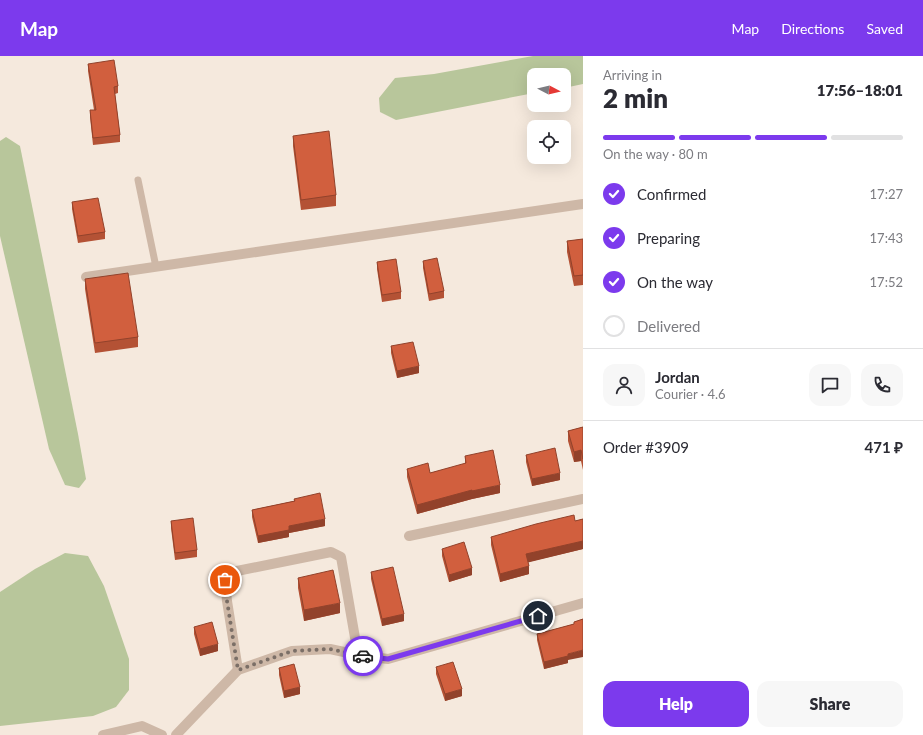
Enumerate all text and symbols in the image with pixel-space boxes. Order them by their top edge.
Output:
text: Map [20,17,58,40]
text: Map [732,20,759,37]
text: Directions [781,20,844,37]
text: Saved [866,20,903,37]
text: Arriving in [603,67,662,83]
north arrow [527,68,571,112]
map controls [527,68,571,164]
text: 17:56–18:01 [817,81,903,99]
text: 2 min [603,82,668,114]
button: locate [527,120,571,164]
text: On the way · 80 m [603,146,708,162]
icon: check [603,183,625,205]
text: Confirmed [637,185,706,203]
text: 17:27 [870,186,903,202]
icon: check [603,227,625,249]
text: Preparing [637,229,700,247]
text: 17:43 [870,230,903,246]
icon: check [603,271,625,293]
text: On the way [637,273,713,291]
text: 17:52 [870,274,903,290]
text: Delivered [637,317,700,335]
button: person [603,364,645,406]
button: chat [809,364,851,406]
button: phone [861,364,903,406]
text: Jordan [655,368,700,386]
text: Courier · 4.6 [655,386,726,402]
text: Order #3909 [603,438,689,456]
text: 471 ₽ [865,438,903,456]
pin [208,563,242,597]
icon: bag [214,569,236,591]
pin [521,599,555,633]
icon: home [527,605,549,627]
courier [343,636,383,676]
icon: car [352,645,374,667]
button: Help [603,681,749,727]
button: Share [757,681,903,727]

